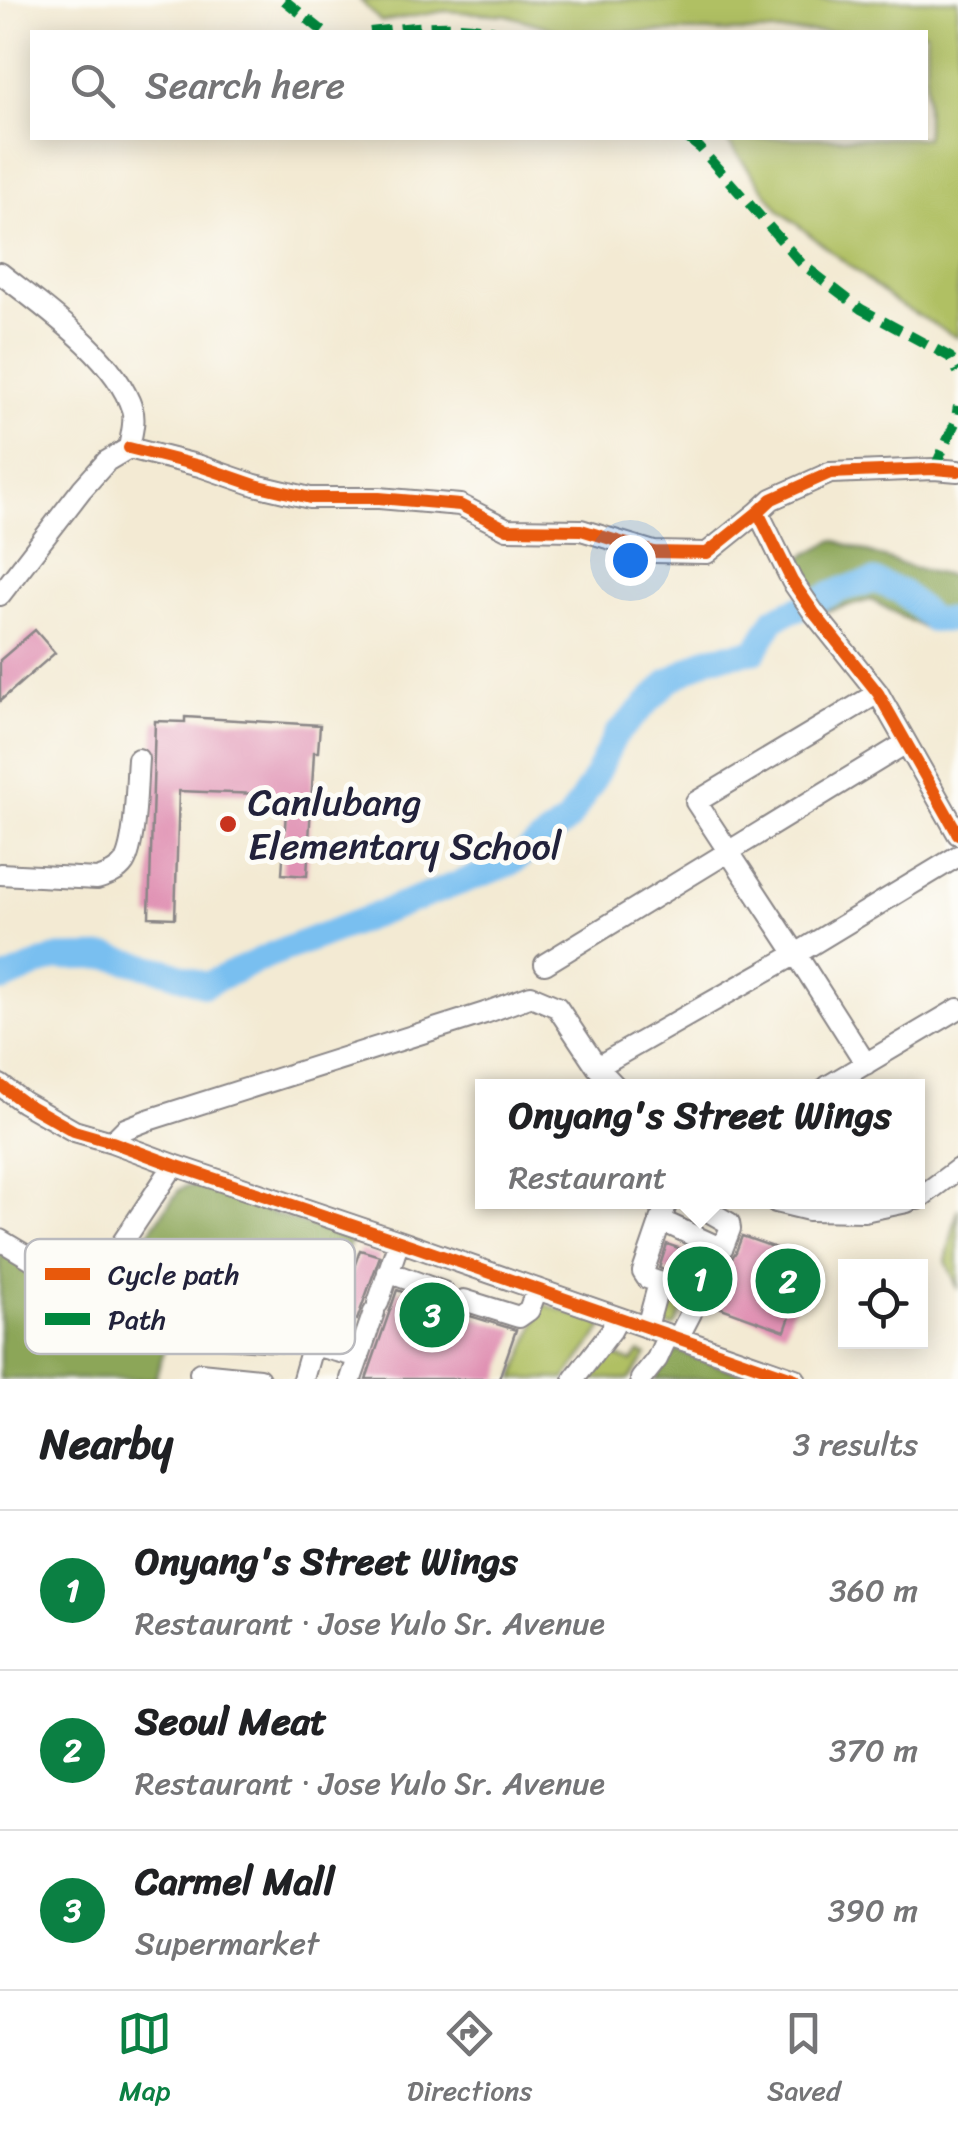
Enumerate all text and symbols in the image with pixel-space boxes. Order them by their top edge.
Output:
search box [30,30,928,140]
text: Search here [145,52,345,119]
icon: search [65,58,120,113]
your location [605,535,656,586]
place label: Canlubang Elementary School [248,769,563,880]
marker: Canlubang Elementary School [217,813,239,835]
popup [475,1079,925,1209]
text: Onyang's Street Wings [509,1082,891,1149]
text: Restaurant [509,1149,667,1206]
legend [25,1239,355,1354]
pin: 1 [668,1242,732,1316]
pin: 2 [756,1244,820,1318]
text: Cycle path [108,1250,239,1299]
map controls [838,1259,928,1349]
button: locate [838,1259,928,1349]
pin: 3 [400,1278,464,1352]
text: Path [108,1295,166,1344]
text: Nearby [40,1407,173,1481]
text: 3 results [793,1416,918,1473]
text: Onyang's Street Wings [135,1528,518,1595]
text: 1 [66,1562,79,1619]
text: 360 m [829,1562,918,1619]
text: Restaurant · Jose Yulo Sr. Avenue [135,1595,605,1652]
text: Seoul Meat [135,1688,326,1755]
text: 2 [63,1722,82,1779]
text: 370 m [829,1722,918,1779]
text: Restaurant · Jose Yulo Sr. Avenue [135,1755,605,1812]
text: Carmel Mall [135,1848,335,1915]
text: 3 [64,1882,81,1939]
text: 390 m [828,1882,918,1939]
text: Supermarket [135,1915,319,1972]
tab: Map [117,2006,172,2115]
tab: Directions [407,2006,532,2115]
tab: Saved [767,2006,841,2115]

